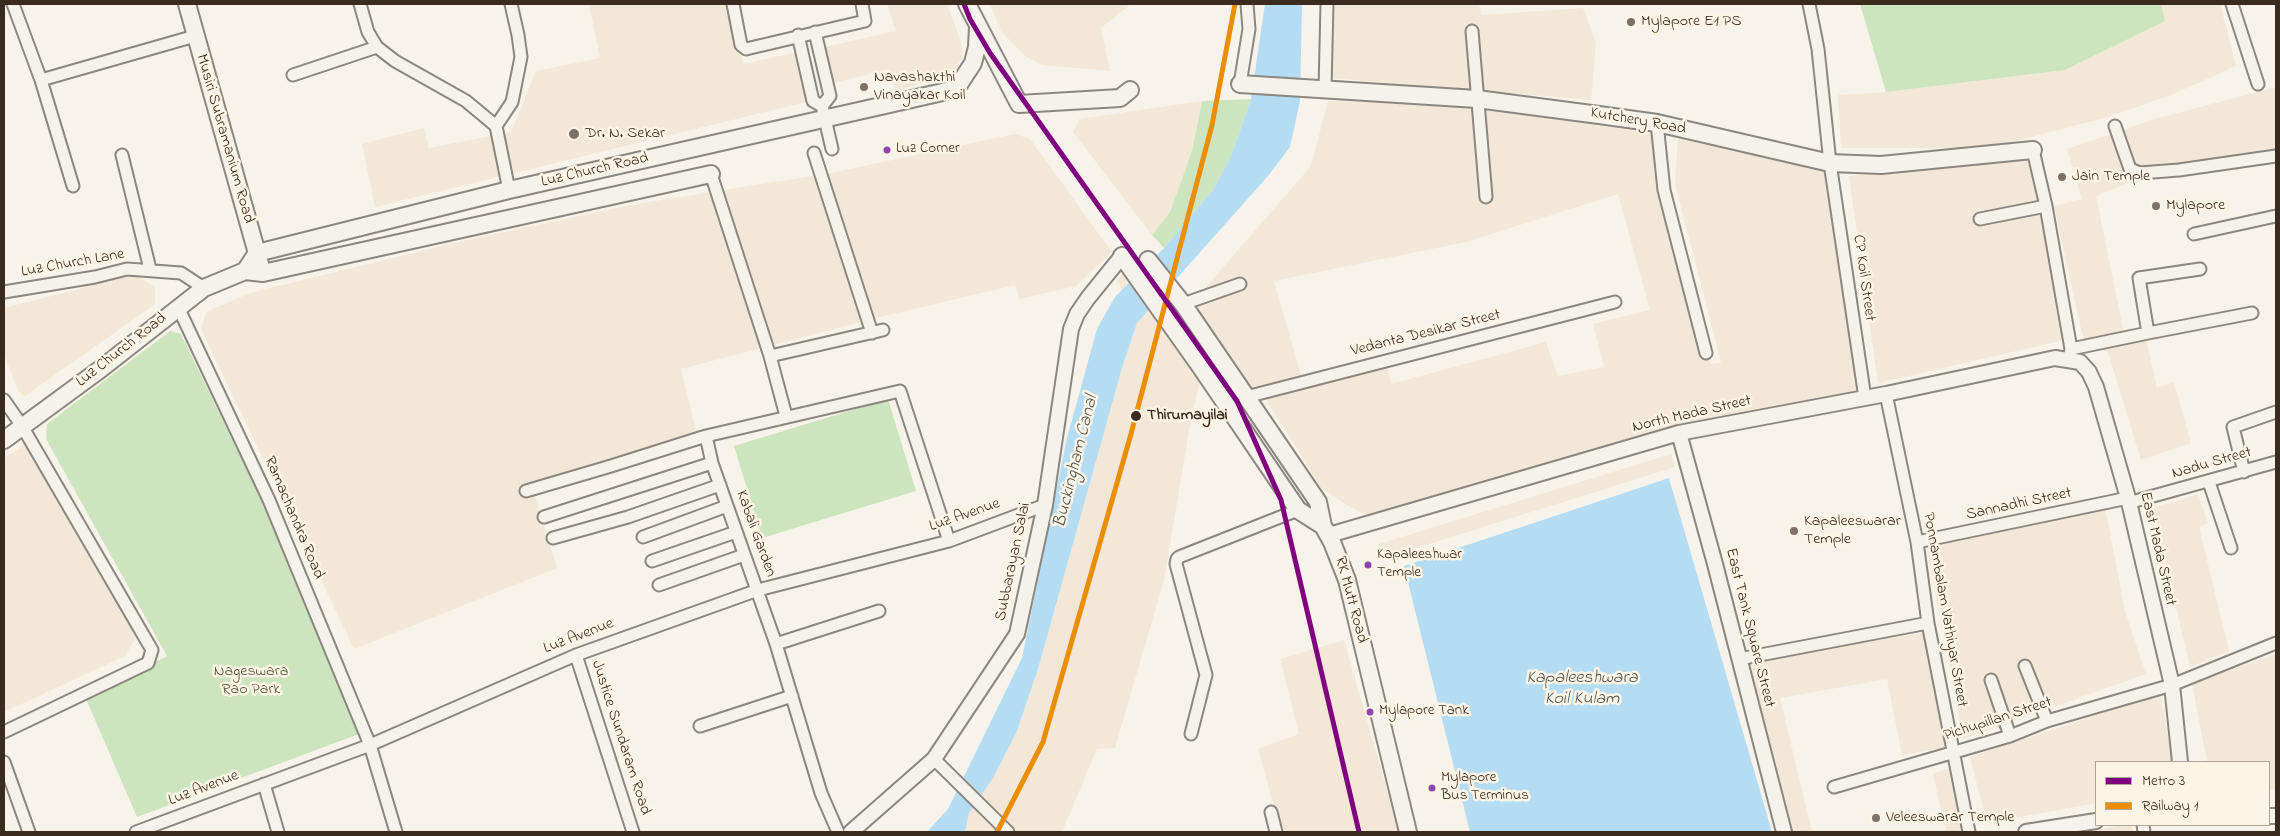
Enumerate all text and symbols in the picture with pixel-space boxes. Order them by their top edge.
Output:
place label: Mylapore E1 PS [1641,12,1741,32]
marker: Mylapore E1 PS [1625,16,1637,28]
street label: Musiri Subramanium Road [191,52,257,226]
place label: Navashakthi Vinayakar Koil [874,68,966,106]
marker: Navashakthi Vinayakar Koil [858,81,870,93]
street label: Kutchery Road [1589,104,1687,140]
place label: Dr. N. Sekar [585,124,665,144]
marker: Dr. N. Sekar [567,127,581,141]
place label: Luz Corner [896,141,960,159]
marker: Luz Corner [882,145,892,155]
street label: Luz Church Road [539,149,651,193]
place label: Jain Temple [2072,167,2150,187]
marker: Jain Temple [2056,171,2068,183]
place label: Mylapore [2166,196,2225,216]
marker: Mylapore [2150,200,2162,212]
street label: CP Koil Street [1847,234,1879,322]
street label: Luz Church Lane [20,245,126,283]
street label: Vedanta Desikar Street [1349,306,1503,362]
street label: Luz Church Road [73,310,171,392]
street label: North Mada Street [1631,392,1753,438]
water label: Buckingham Canal [1050,394,1104,530]
place label: Thirumayilai [1147,406,1228,426]
marker: Thirumayilai [1129,409,1143,423]
street label: Nadu Street [2170,443,2254,485]
street label: Ramachandra Road [259,454,327,582]
street label: Sannadhi Street [1965,484,2073,526]
street label: Kabali Garden [730,488,780,580]
street label: East Mada Street [2135,490,2179,608]
street label: Luz Avenue [927,495,1003,537]
street label: Subbarayan Salai [992,501,1036,623]
street label: Ponnambalam Vathiyar Street [1917,511,1971,709]
place label: Kapaleeswarar Temple [1804,512,1901,550]
marker: Kapaleeswarar Temple [1788,525,1800,537]
street label: East Tank Square Street [1720,546,1778,710]
place label: Kapaleeshwar Temple [1377,547,1462,582]
street label: RK Mutt Road [1329,555,1371,645]
marker: Kapaleeshwar Temple [1363,560,1373,570]
street label: Luz Avenue [541,615,617,659]
street label: Justice Sundaram Road [586,658,654,818]
park label: Nageswara Rao Park [214,662,288,700]
water label: Kapaleeshwara Koil Kulam [1526,668,1638,711]
street label: Pichupillan Street [1941,693,2055,747]
place label: Mylapore Tank [1379,703,1469,721]
marker: Mylapore Tank [1365,707,1375,717]
legend [2095,761,2270,826]
street label: Luz Avenue [166,767,242,811]
place label: Mylapore Bus Terminus [1441,770,1529,805]
text: Metro 3 [2142,770,2185,792]
marker: Mylapore Bus Terminus [1427,783,1437,793]
text: Railway 1 [2142,795,2198,817]
place label: Veleeswarar Temple [1886,808,2014,828]
marker: Veleeswarar Temple [1870,812,1882,824]

